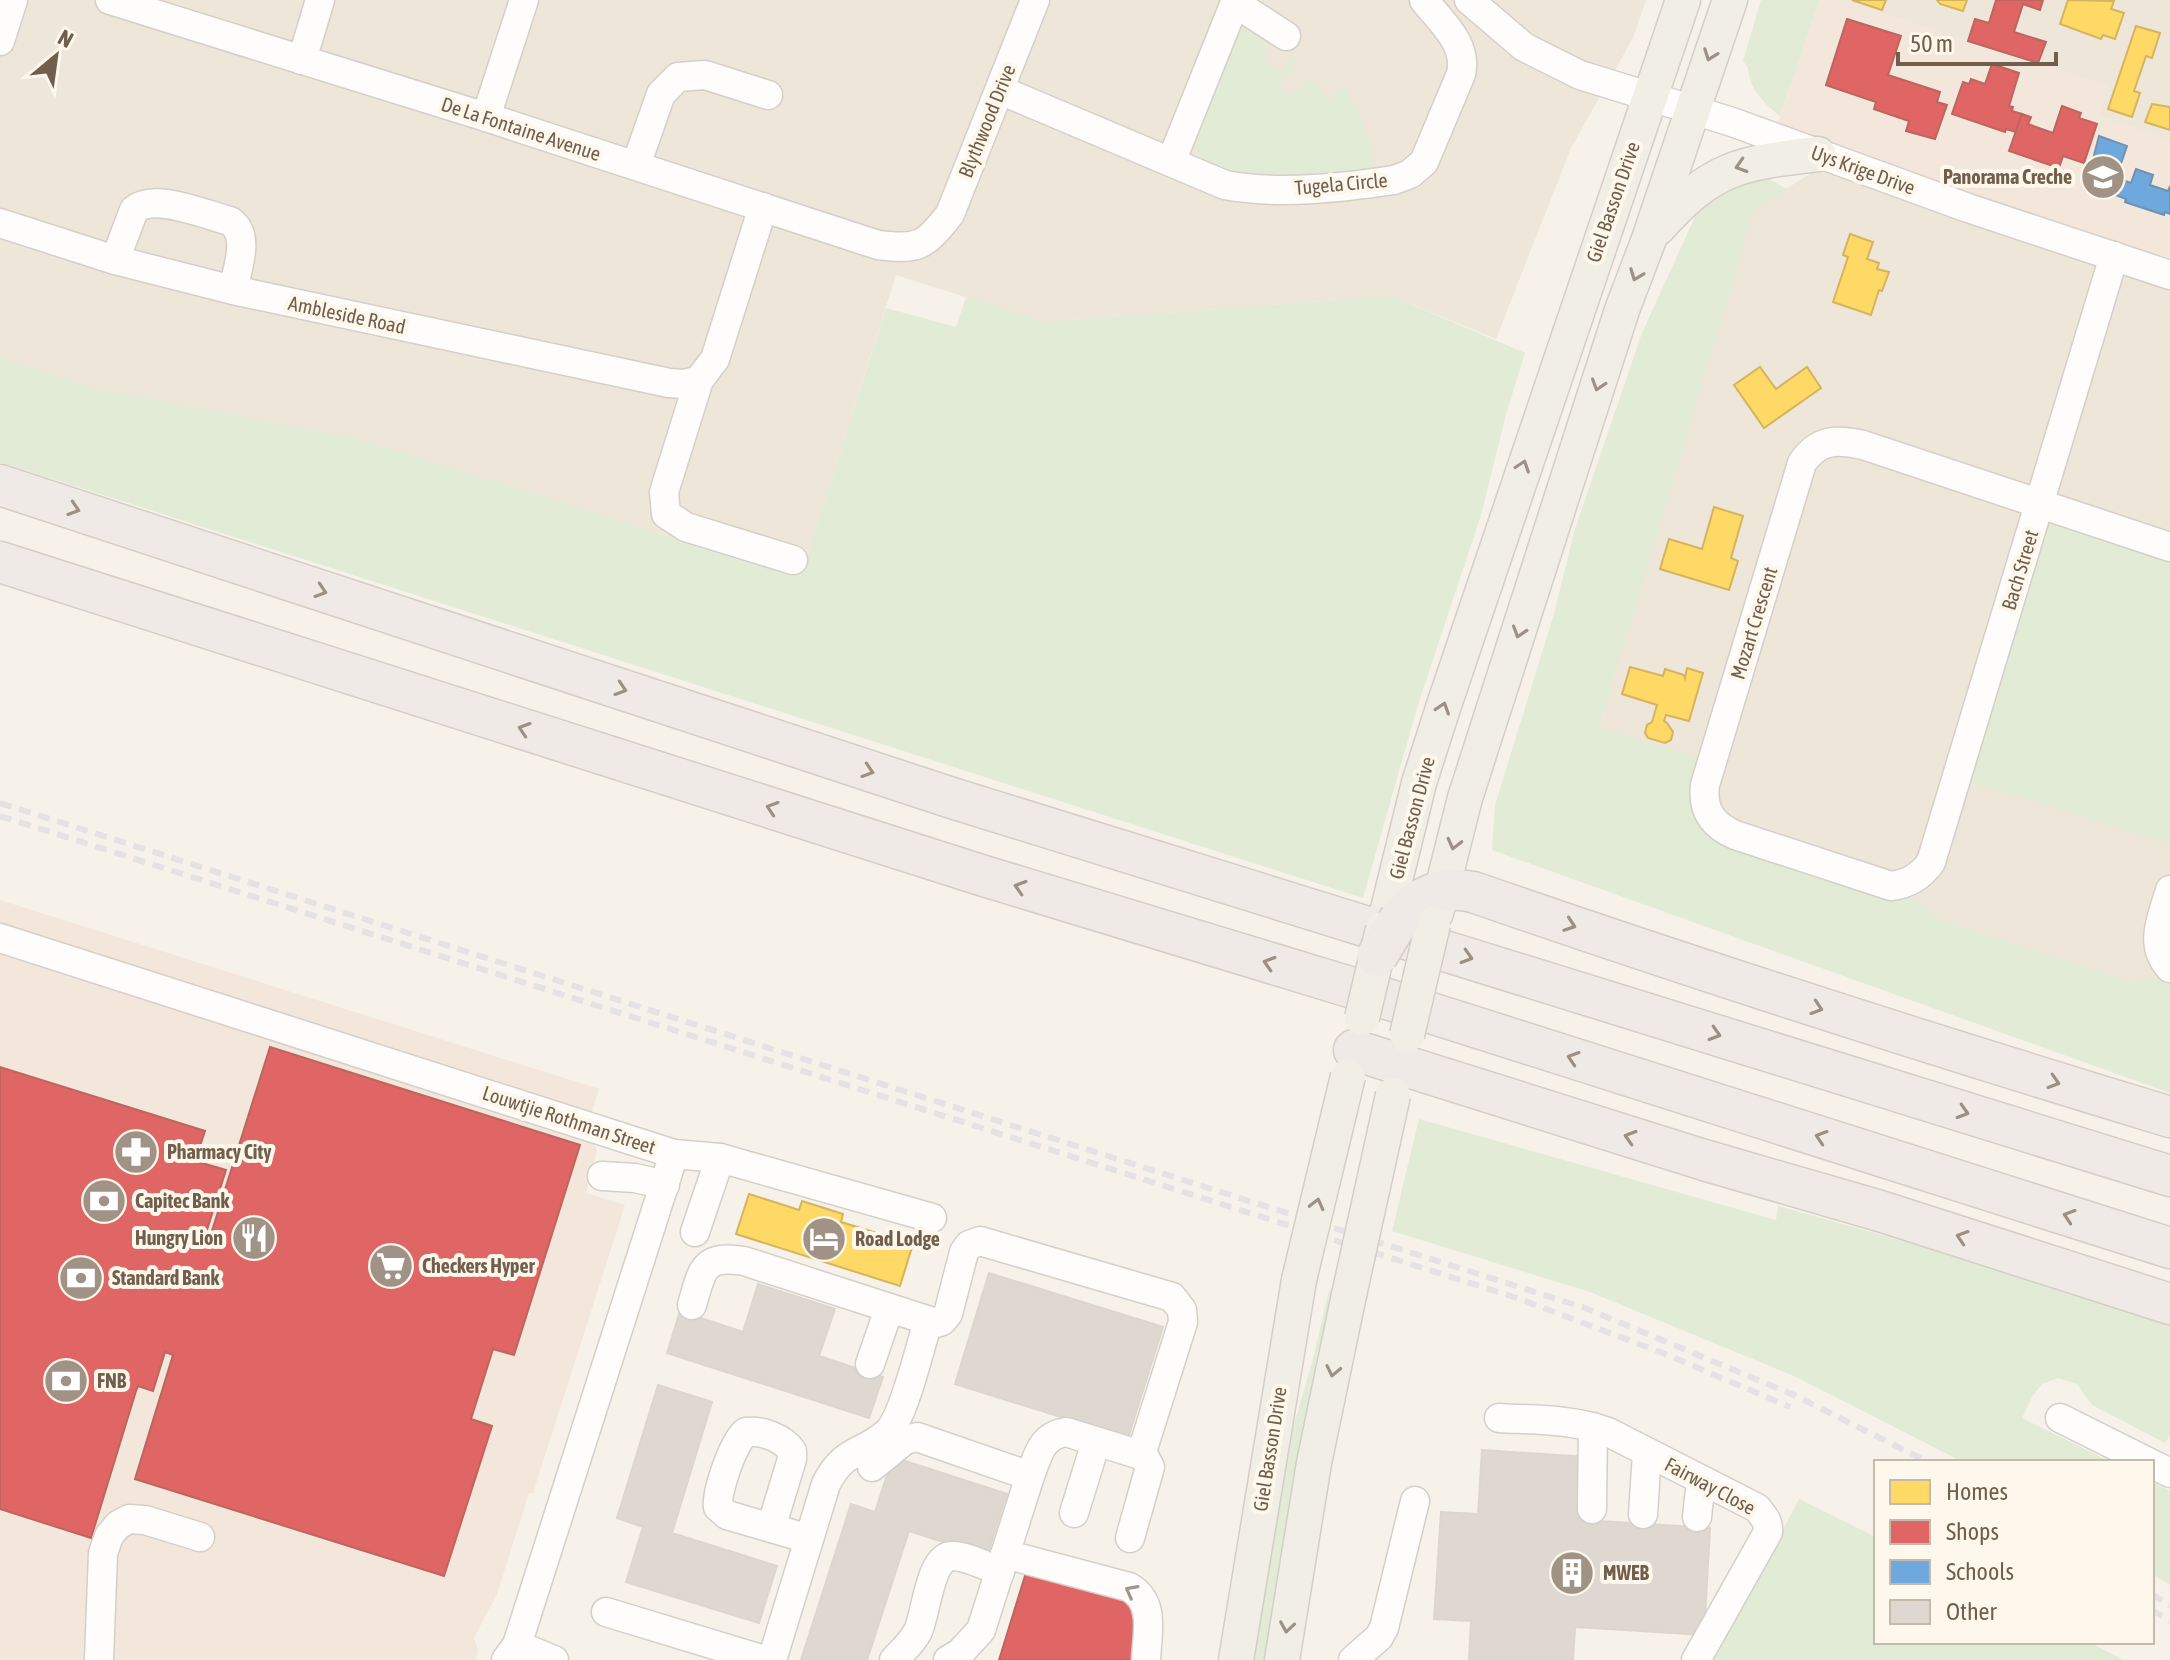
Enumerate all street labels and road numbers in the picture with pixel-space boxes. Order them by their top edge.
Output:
street label: Blythwood Drive [953,61,1020,181]
street label: De La Fontaine Avenue [439,92,604,165]
street label: Giel Basson Drive [1581,139,1644,265]
street label: Uys Krige Drive [1808,140,1918,199]
street label: Tugela Circle [1294,168,1388,199]
street label: Ambleside Road [287,291,408,338]
street label: Bach Street [1996,527,2043,613]
street label: Mozart Crescent [1726,564,1782,682]
street label: Giel Basson Drive [1384,754,1439,882]
street label: Louwtjie Rothman Street [480,1081,659,1158]
street label: Giel Basson Drive [1248,1385,1291,1513]
street label: Fairway Close [1661,1452,1759,1519]

